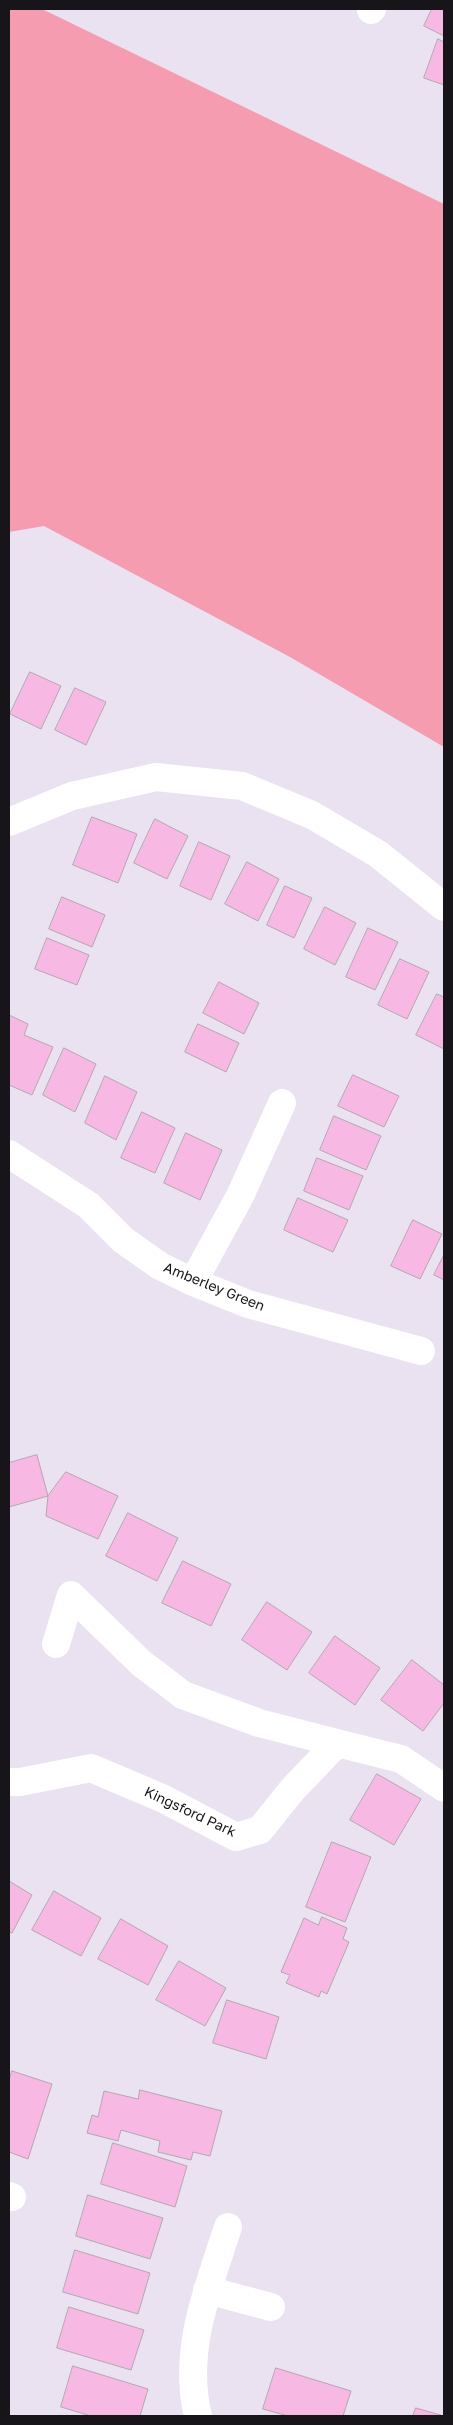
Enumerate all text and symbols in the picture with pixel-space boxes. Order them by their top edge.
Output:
street label: Amberley Green [161,1259,267,1315]
street label: Kingsford Park [142,1783,238,1841]

